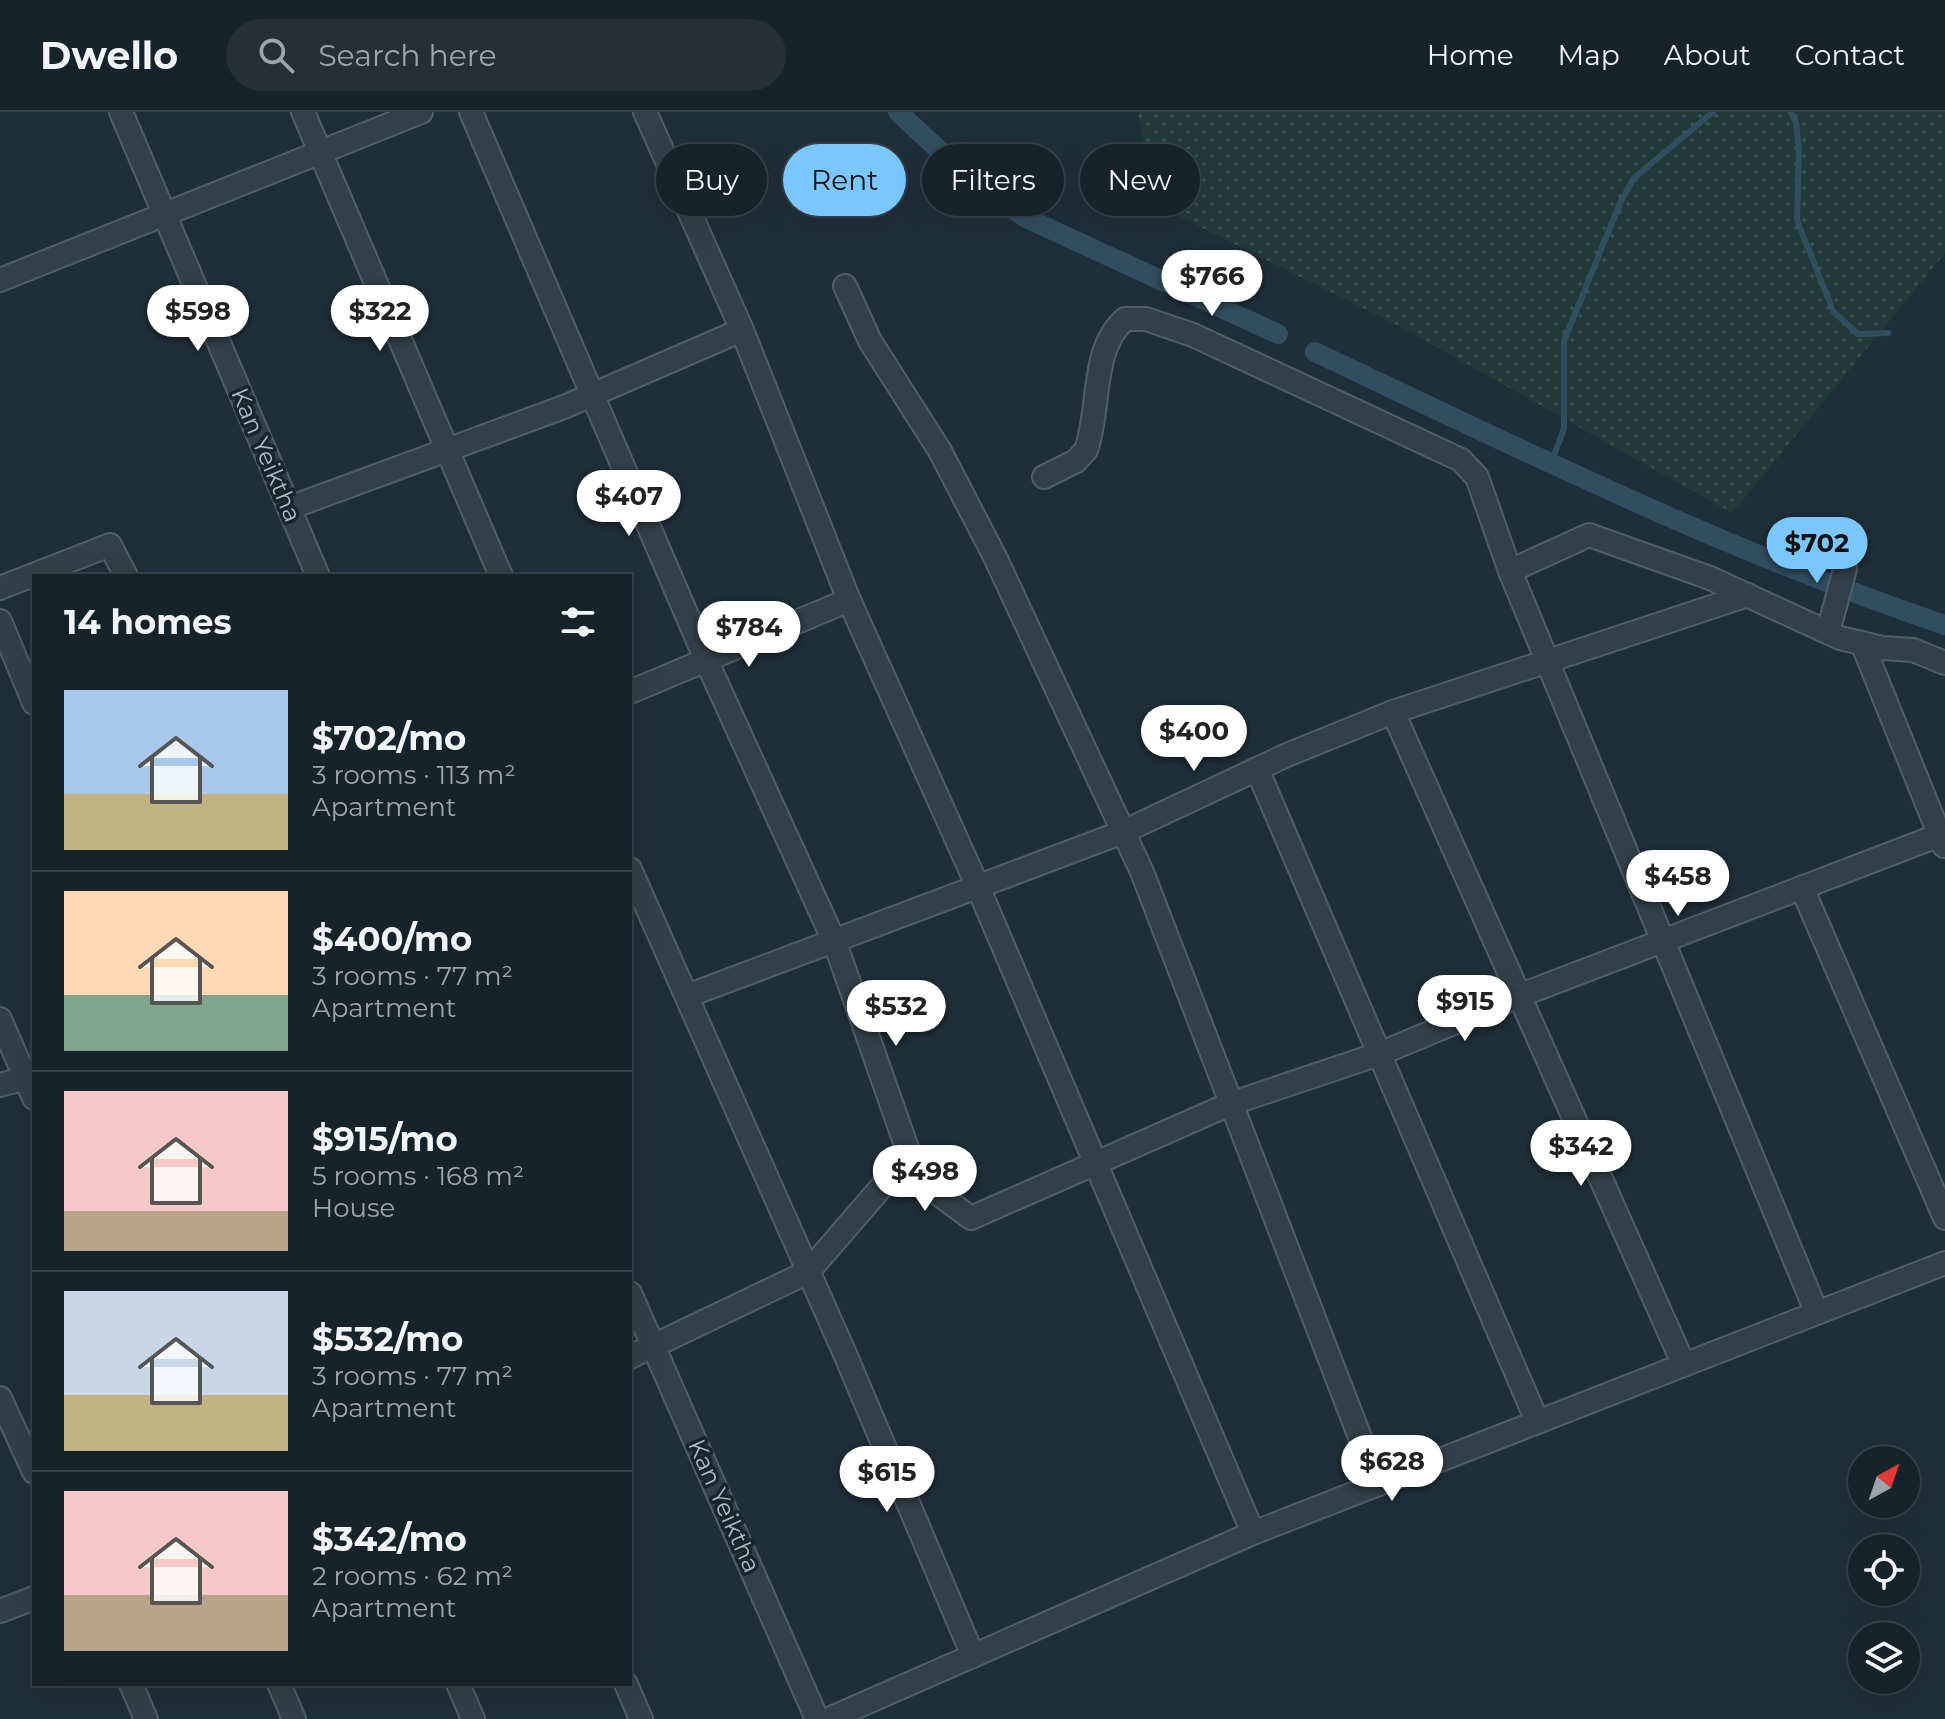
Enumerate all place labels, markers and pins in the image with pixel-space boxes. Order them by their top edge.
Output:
pin: $766 [1165,250,1259,318]
pin: $598 [151,285,245,353]
pin: $322 [333,285,427,353]
pin: $407 [582,470,676,538]
pin: $702 [1770,517,1864,585]
pin: $784 [702,601,796,669]
pin: $400 [1147,705,1241,773]
pin: $458 [1631,850,1725,918]
pin: $915 [1418,975,1512,1043]
pin: $532 [849,980,943,1048]
pin: $342 [1534,1120,1628,1188]
pin: $498 [878,1145,972,1213]
pin: $628 [1345,1435,1439,1503]
pin: $615 [840,1446,934,1514]

